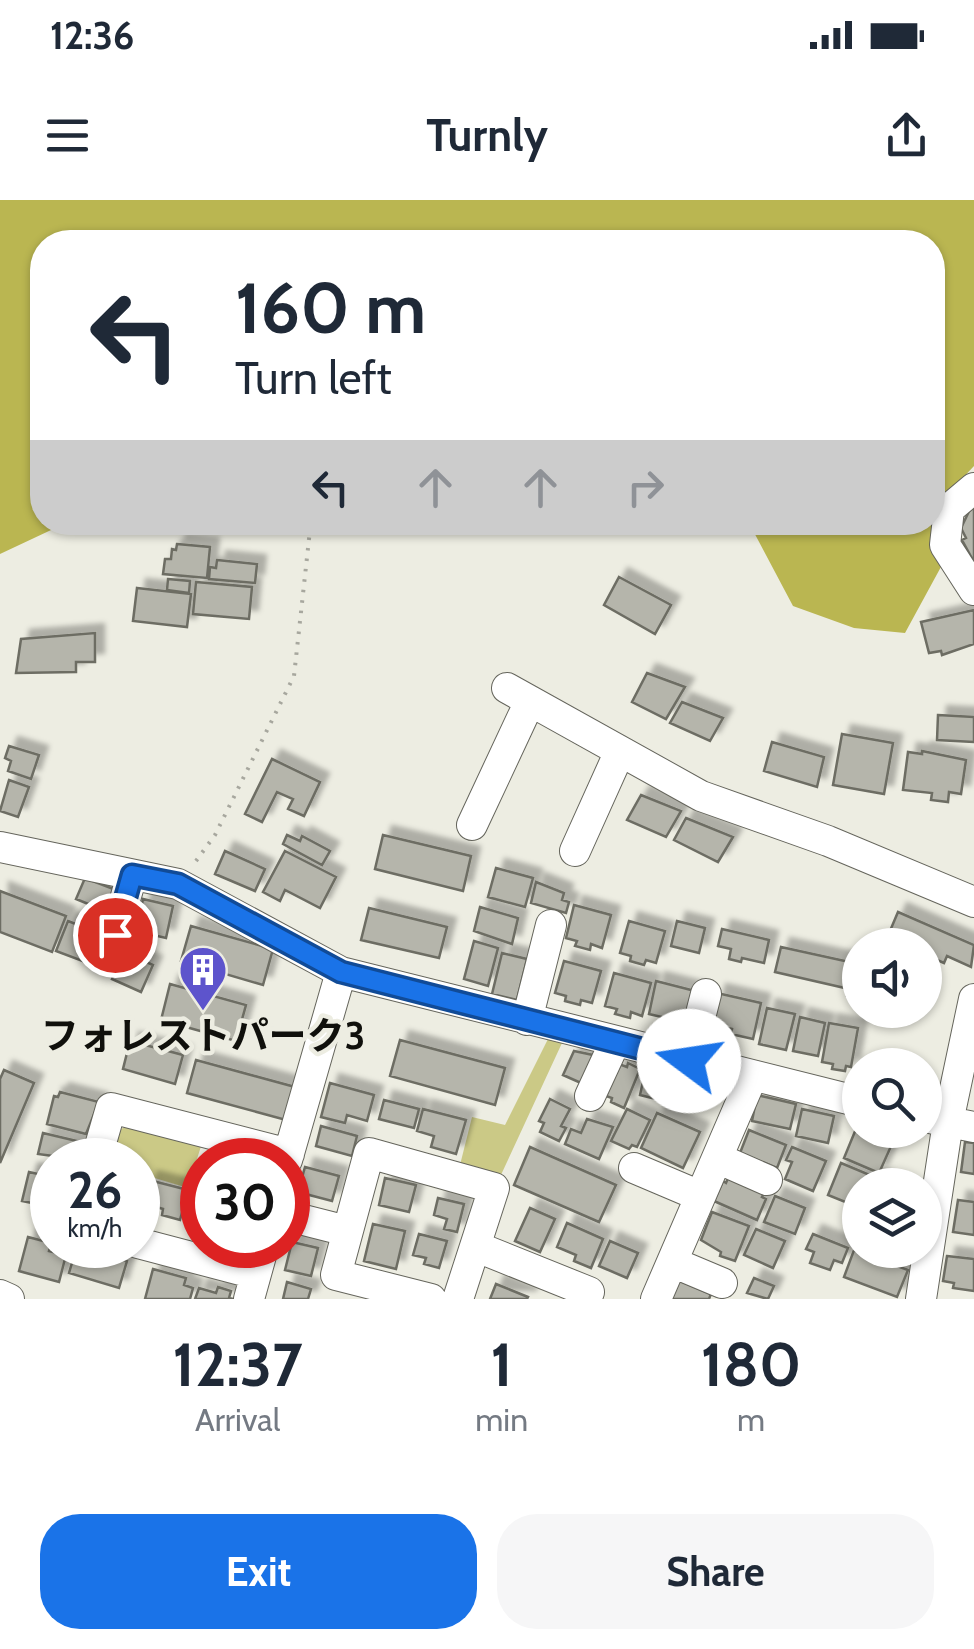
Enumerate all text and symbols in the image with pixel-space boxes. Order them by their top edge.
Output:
text: 12:36 [50,12,134,59]
icon: menu [40,108,95,163]
text: Turnly [426,108,548,162]
icon: share [879,108,934,163]
text: 160 m [235,265,426,351]
icon: left [70,270,200,400]
text: Turn left [235,351,392,405]
icon: left [303,460,358,515]
icon: ahead [408,460,463,515]
icon: ahead [513,460,568,515]
icon: right [618,460,673,515]
pin [73,893,158,978]
icon: arrive [88,908,143,963]
map controls [842,928,942,1268]
button: sound [842,928,942,1028]
building icon: フォレストパーク3 [177,944,229,1012]
position arrow [637,1009,741,1113]
place label: フォレストパーク3 [41,1012,365,1059]
button: search [842,1048,942,1148]
speed limit sign: 30 [180,1138,310,1268]
text: 26 [68,1160,122,1221]
button: layers [842,1168,942,1268]
text: km/h [68,1213,122,1243]
text: 12:37 [173,1328,303,1401]
text: 1 [491,1328,513,1401]
text: 180 [701,1328,801,1401]
text: Arrival [195,1400,280,1439]
text: min [475,1400,528,1439]
text: m [737,1400,765,1439]
button: Exit [40,1514,477,1629]
button: Share [497,1514,934,1629]

